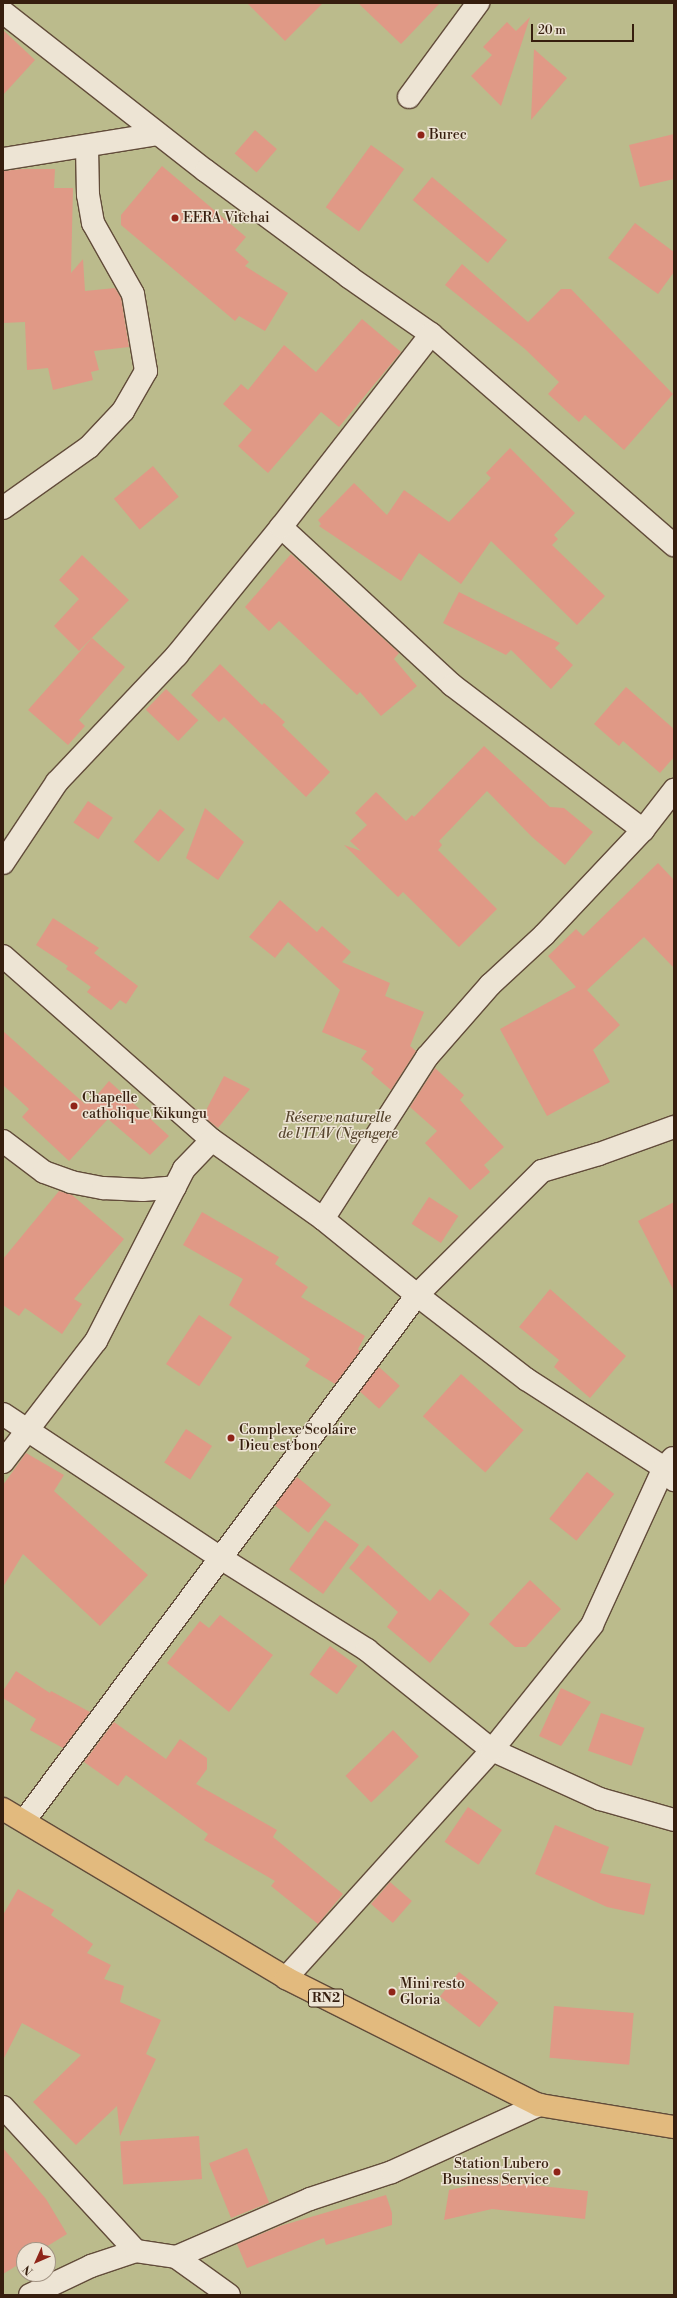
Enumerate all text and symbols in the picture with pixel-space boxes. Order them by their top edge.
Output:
scale bar [533,16,636,42]
text: 20 m [538,23,566,38]
place label: Burec [429,127,467,143]
marker: Burec [416,130,426,140]
place label: EERA Vitchai [183,210,270,226]
marker: EERA Vitchai [170,213,180,223]
place label: Chapelle catholique Kikungu [82,1090,207,1122]
marker: Chapelle catholique Kikungu [69,1101,79,1111]
park label: Réserve naturelle de l'ITAV (Ngengere [278,1110,398,1142]
place label: Complexe Scolaire Dieu est bon [239,1422,357,1454]
marker: Complexe Scolaire Dieu est bon [226,1433,236,1443]
place label: Mini resto Gloria [400,1976,465,2008]
road number: RN2 [307,1987,345,2009]
marker: Mini resto Gloria [387,1987,397,1997]
place label: Station Lubero Business Service [442,2156,549,2188]
marker: Station Lubero Business Service [552,2167,562,2177]
north arrow [16,2242,56,2282]
text: N [20,2262,36,2278]

